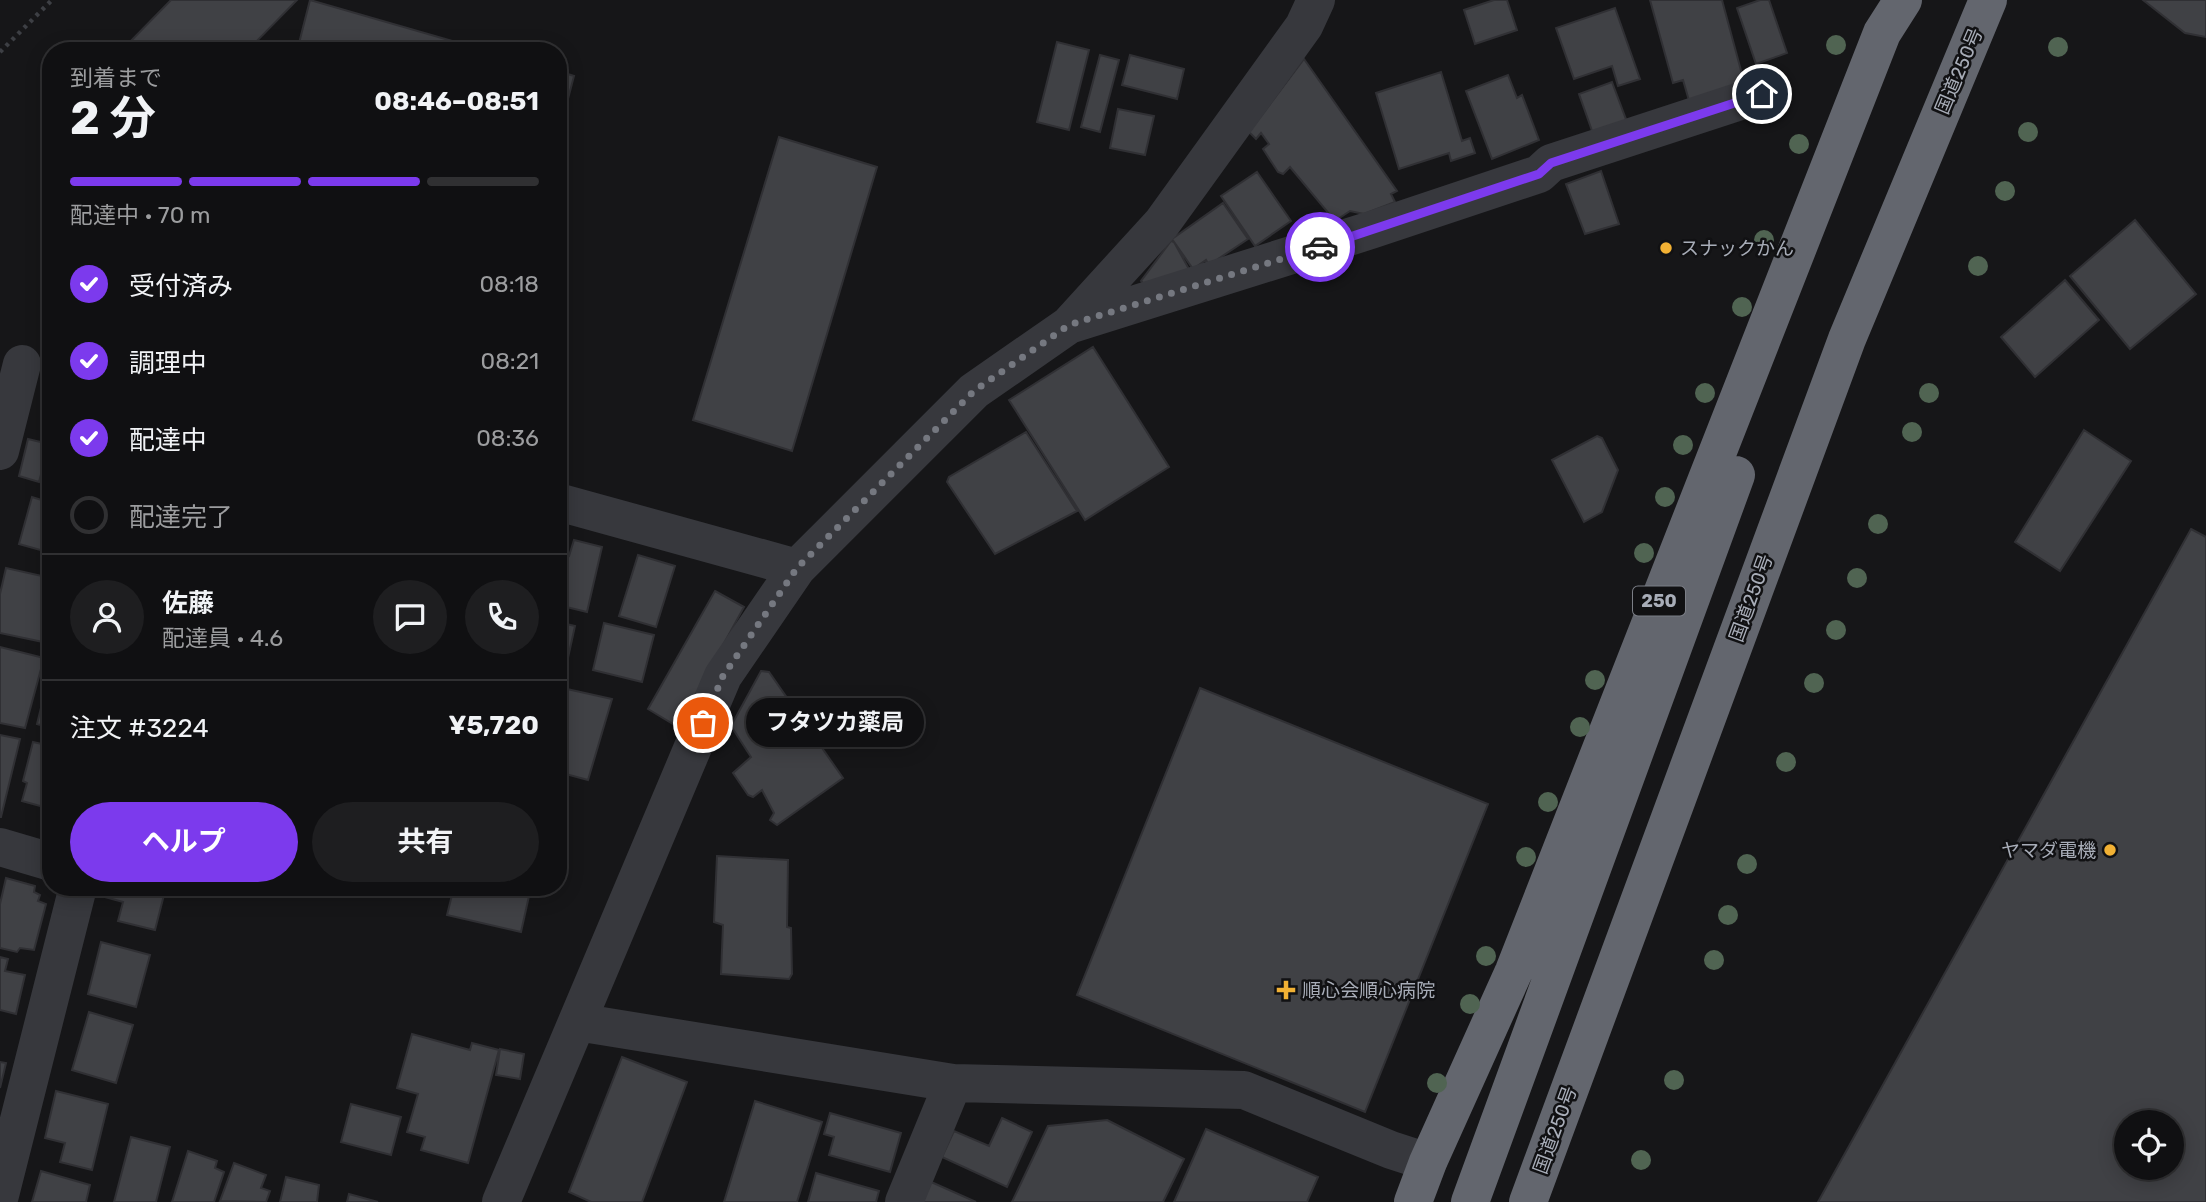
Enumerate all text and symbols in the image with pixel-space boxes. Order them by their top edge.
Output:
street label: 国道250号 [1931,24,1987,118]
text: 到着まで [70,64,162,92]
pin [1732,64,1792,124]
icon: home [1743,75,1781,113]
text: 08:46–08:51 [374,86,539,117]
text: 2 分 [70,91,156,146]
text: 配達中 · 70 m [70,201,210,229]
courier [1285,212,1355,282]
icon: car [1301,228,1339,266]
place label: スナックかん [1680,237,1794,260]
marker: スナックかん [1658,240,1674,256]
icon: check [70,265,108,303]
text: 08:18 [479,270,539,298]
text: 受付済み [129,271,233,302]
icon: check [70,342,108,380]
text: 08:21 [481,347,539,375]
text: 調理中 [129,348,207,379]
icon: check [70,419,108,457]
text: 08:36 [476,424,539,452]
text: 配達中 [129,425,207,456]
text: 配達完了 [129,502,233,533]
street label: 国道250号 [1725,551,1777,645]
button: person [70,580,144,654]
button: chat [373,580,447,654]
button: phone [465,580,539,654]
road number: 250 [1633,586,1685,616]
text: 佐藤 [162,588,214,619]
text: 配達員 · 4.6 [162,624,283,652]
pin [673,693,733,753]
callout: フタツカ薬局 [745,698,924,748]
icon: bag [684,704,722,742]
text: フタツカ薬局 [766,708,904,736]
text: ¥5,720 [448,710,539,741]
text: 注文 #3224 [70,713,209,744]
button: ヘルプ [70,802,298,882]
button: 共有 [312,802,539,882]
place label: ヤマダ電機 [2001,839,2096,862]
marker: ヤマダ電機 [2102,842,2118,858]
place label: 順心会順心病院 [1302,979,1435,1002]
marker: 順心会順心病院 [1276,980,1296,1000]
street label: 国道250号 [1529,1083,1581,1177]
map controls [2114,1110,2184,1180]
button: locate [2114,1110,2184,1180]

